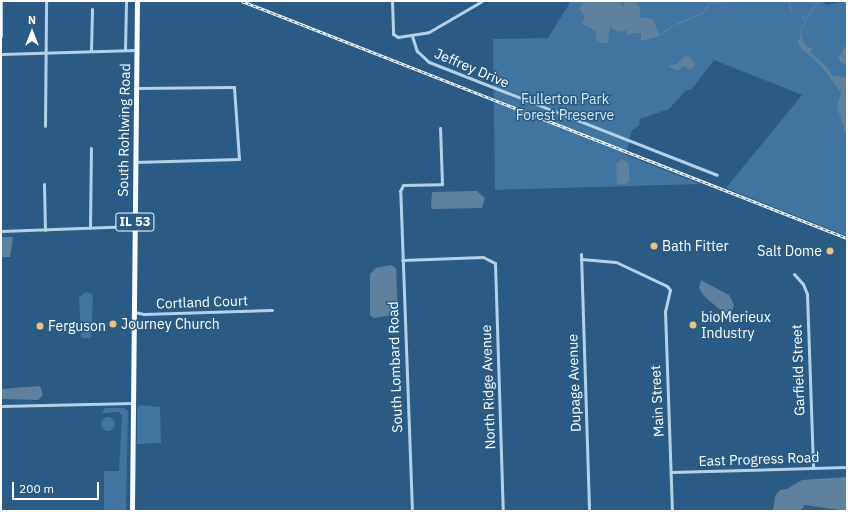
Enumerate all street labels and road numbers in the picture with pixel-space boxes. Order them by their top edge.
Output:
street label: Jeffrey Drive [432,45,512,91]
street label: South Rohlwing Road [114,63,134,197]
road number: IL 53 [115,211,155,233]
street label: Cortland Court [156,292,248,312]
street label: South Lombard Road [384,301,406,433]
street label: North Ridge Avenue [477,324,499,450]
street label: Garfield Street [788,324,808,416]
street label: Dupage Avenue [564,334,584,432]
street label: Main Street [647,365,667,437]
street label: East Progress Road [698,448,820,470]

